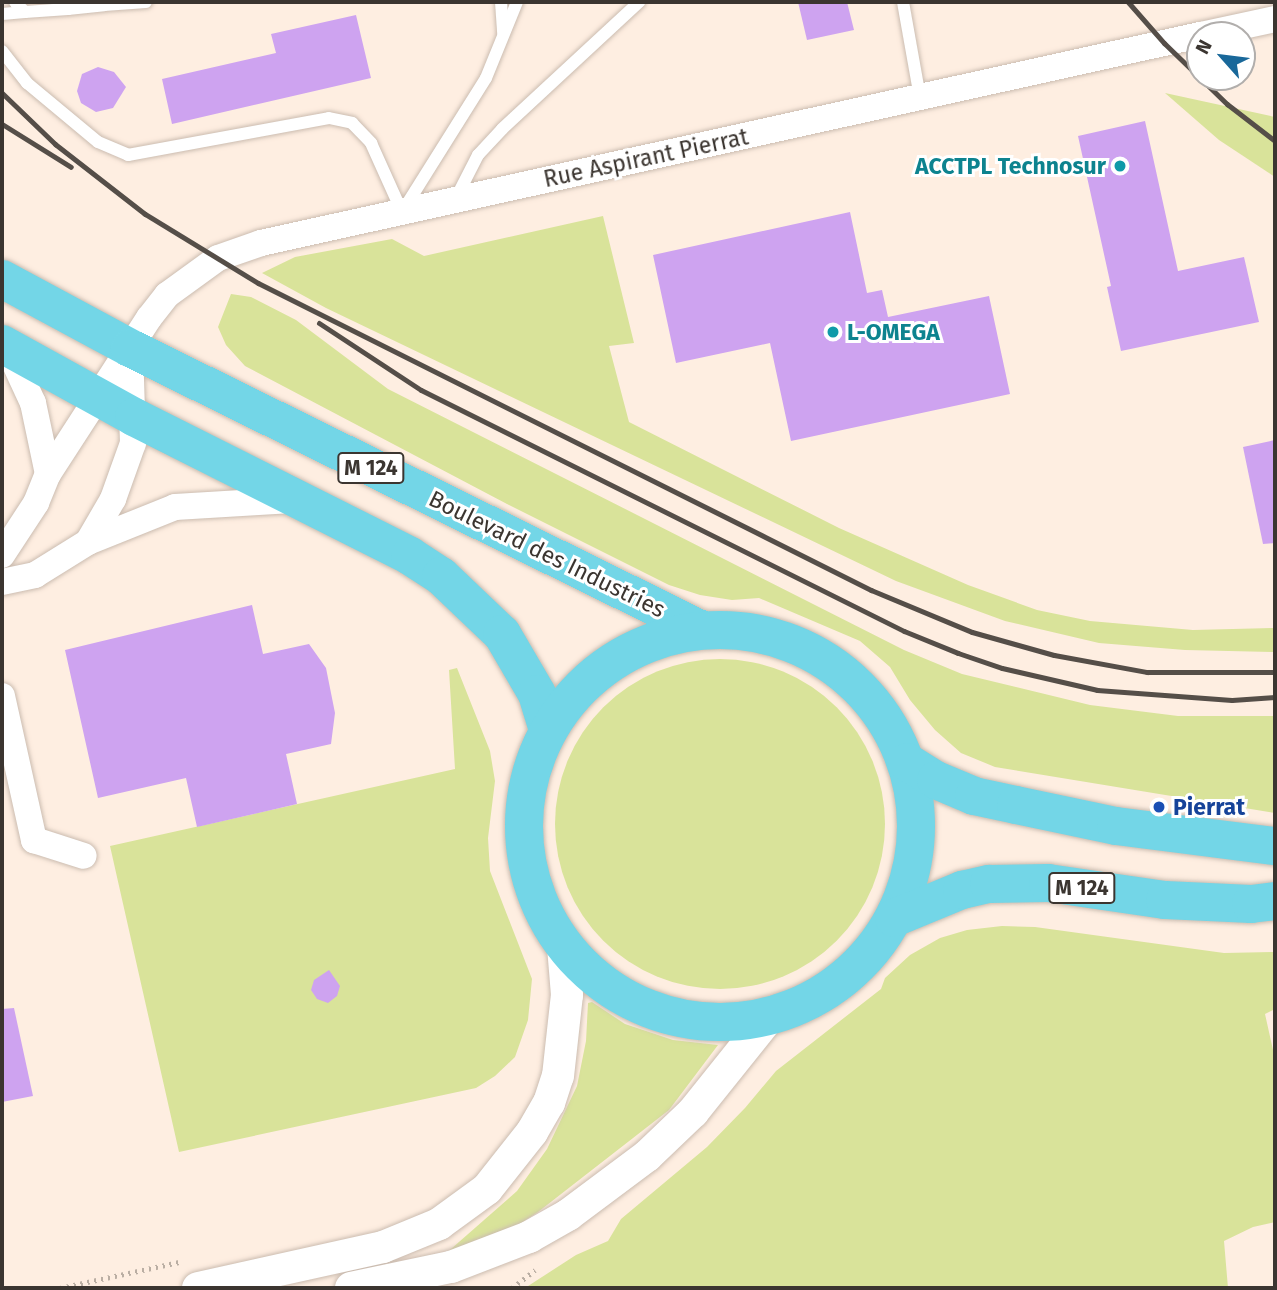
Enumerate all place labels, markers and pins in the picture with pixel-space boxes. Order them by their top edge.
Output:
place label: ACCTPL Technosur [915,152,1106,180]
marker: ACCTPL Technosur [1112,158,1128,174]
place label: L-OMEGA [847,318,940,346]
marker: L-OMEGA [825,324,841,340]
place label: Pierrat [1173,793,1245,821]
marker: Pierrat [1151,799,1167,815]

